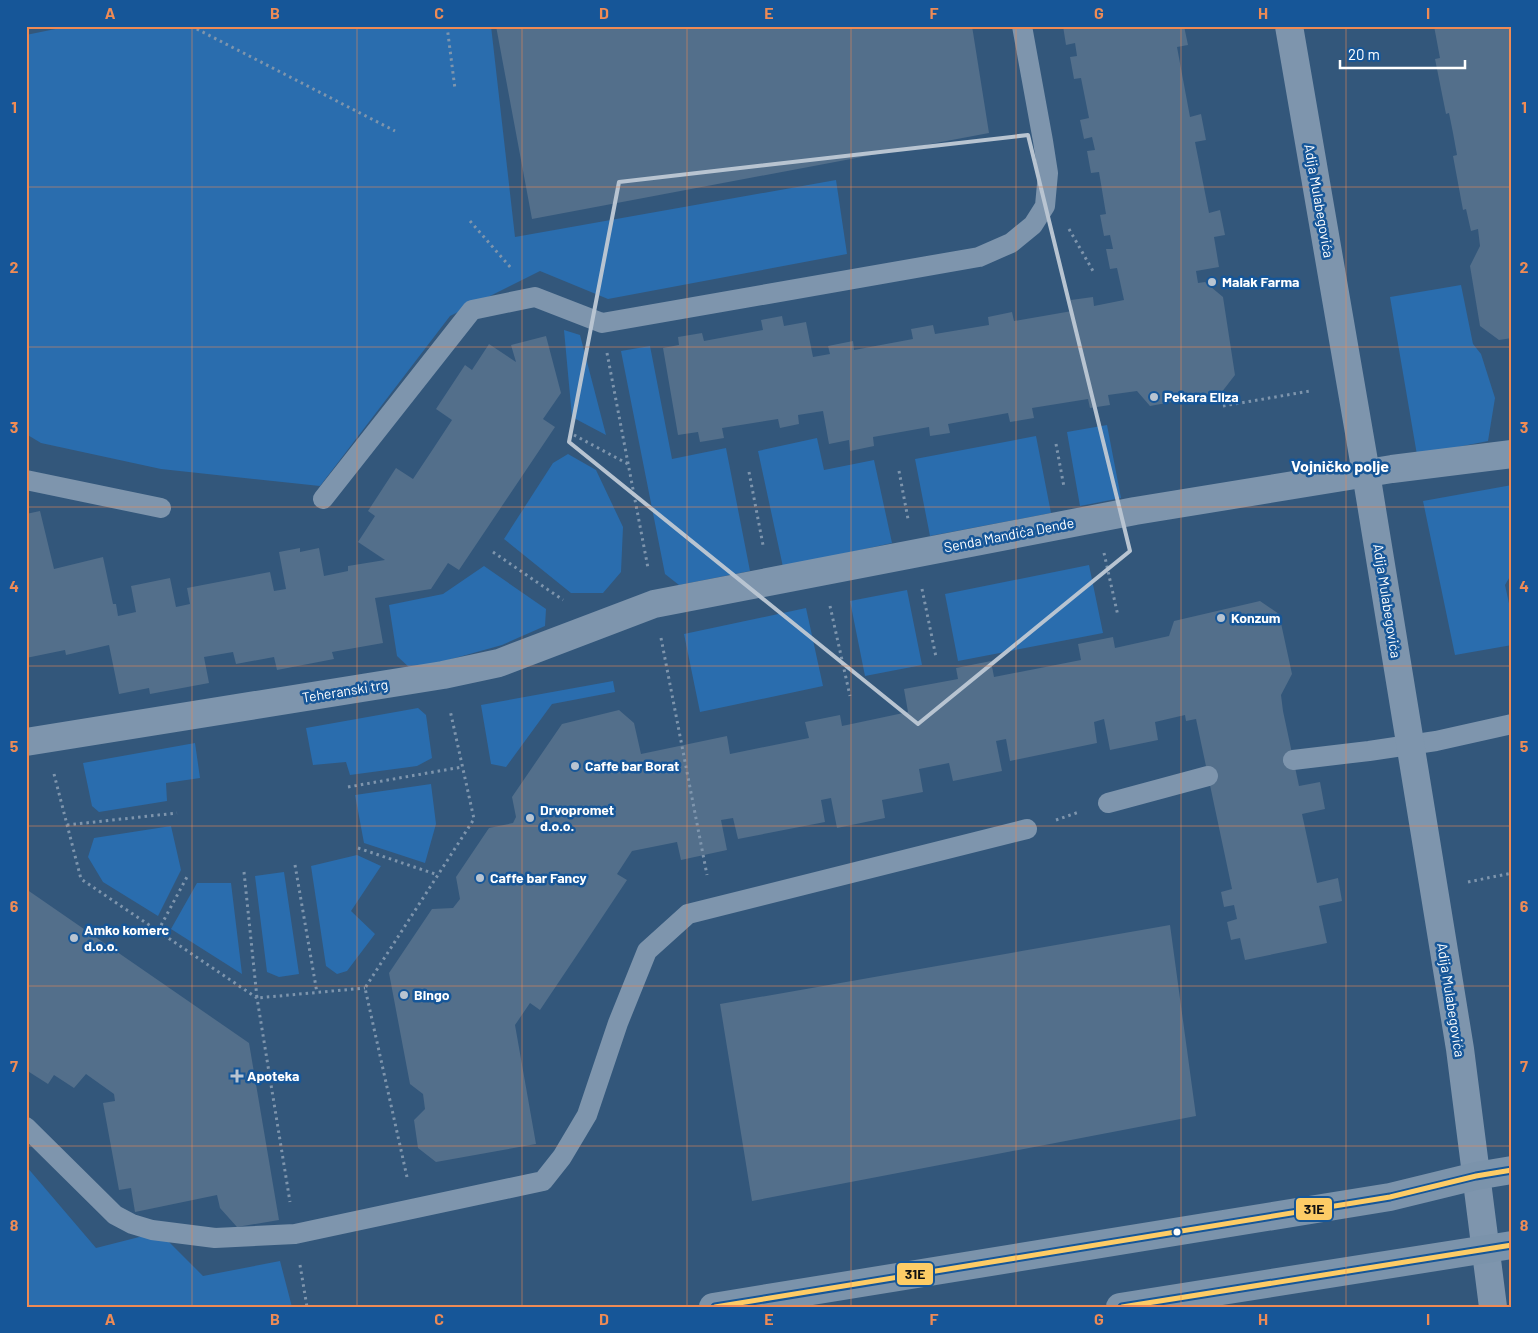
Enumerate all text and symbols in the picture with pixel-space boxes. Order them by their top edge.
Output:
text: A [105,3,116,22]
text: B [270,3,280,22]
text: C [434,3,444,22]
text: D [599,3,609,22]
text: E [764,3,774,22]
text: F [930,3,939,22]
text: G [1094,3,1104,22]
text: H [1258,3,1268,22]
text: I [1426,3,1430,22]
scale bar [1340,38,1466,70]
text: 20 m [1348,45,1380,63]
text: 1 [11,97,17,116]
text: 1 [1521,97,1527,116]
street label: Adija Mulabegovića [1301,143,1338,259]
text: 2 [10,257,19,276]
text: 2 [1520,257,1529,276]
place label: Malak Farma [1222,273,1299,290]
marker: Malak Farma [1206,276,1218,288]
place label: Pekara Eliza [1164,388,1239,405]
marker: Pekara Eliza [1148,391,1160,403]
text: 3 [10,417,18,436]
text: 3 [1520,417,1528,436]
district label: Vojničko polje [1291,456,1389,475]
street label: Senda Mandića Dende [942,514,1076,555]
street label: Adija Mulabegovića [1370,543,1405,659]
text: 4 [9,576,19,595]
text: 4 [1519,576,1529,595]
place label: Konzum [1231,609,1281,626]
marker: Konzum [1215,612,1227,624]
street label: Teheranski trg [301,675,389,706]
text: 5 [10,736,19,755]
text: 5 [1520,736,1529,755]
place label: Caffe bar Borat [585,757,679,774]
marker: Caffe bar Borat [569,760,581,772]
place label: Drvopromet d.o.o. [540,801,614,834]
marker: Drvopromet d.o.o. [524,812,536,824]
place label: Caffe bar Fancy [490,869,587,886]
marker: Caffe bar Fancy [474,872,486,884]
text: 6 [10,896,19,915]
text: 6 [1520,896,1529,915]
place label: Amko komerc d.o.o. [84,921,170,954]
marker: Amko komerc d.o.o. [68,932,80,944]
street label: Adija Mulabegovića [1434,942,1469,1058]
place label: Bingo [414,986,450,1003]
marker: Bingo [398,989,410,1001]
text: 7 [10,1056,18,1075]
text: 7 [1520,1056,1528,1075]
place label: Apoteka [247,1067,299,1084]
marker: Apoteka [231,1070,243,1082]
line badge: 31E [1295,1197,1333,1221]
text: 31E [1304,1200,1324,1217]
text: 8 [10,1215,19,1234]
text: 8 [1520,1215,1529,1234]
unlabelled marker [1172,1227,1182,1237]
line badge: 31E [896,1262,934,1286]
text: 31E [905,1265,925,1282]
text: A [105,1309,116,1328]
text: B [270,1309,280,1328]
text: C [434,1309,444,1328]
text: D [599,1309,609,1328]
text: E [764,1309,774,1328]
text: F [930,1309,939,1328]
text: G [1094,1309,1104,1328]
text: H [1258,1309,1268,1328]
text: I [1426,1309,1430,1328]

